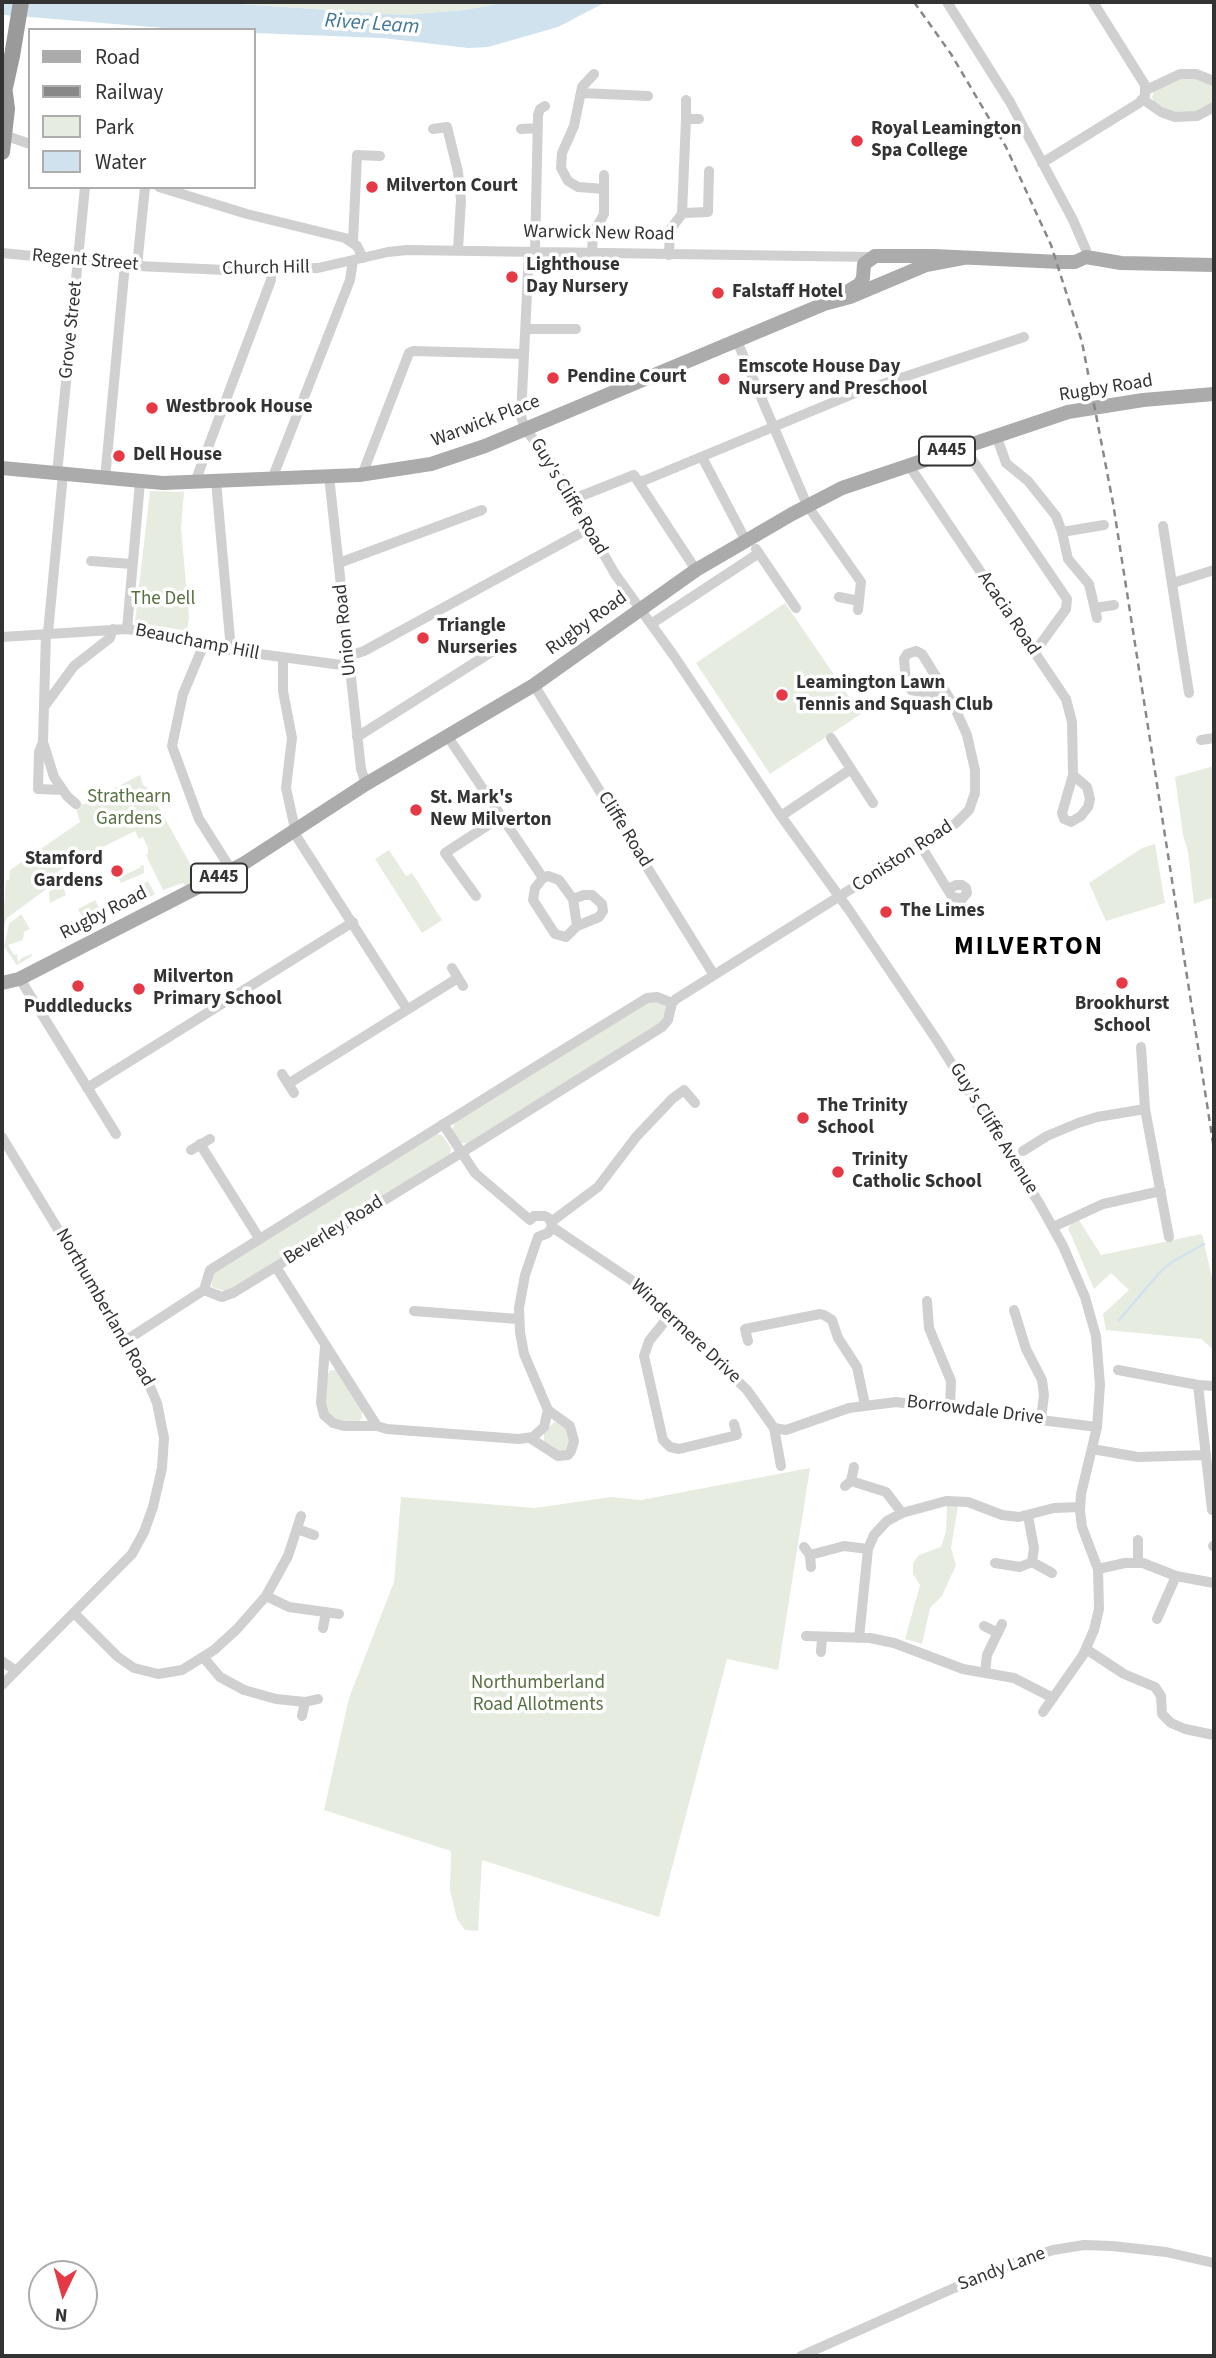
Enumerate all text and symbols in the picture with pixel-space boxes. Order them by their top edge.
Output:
water label: River Leam [324,9,420,41]
legend [28,28,256,189]
text: Road [95,42,140,72]
text: Railway [95,77,163,107]
text: Park [95,112,134,142]
place label: Royal Leamington Spa College [871,119,1022,163]
marker: Royal Leamington Spa College [849,133,865,149]
text: Water [95,147,146,177]
place label: Milverton Court [386,176,518,198]
marker: Milverton Court [364,179,380,195]
street label: Warwick New Road [523,221,675,247]
street label: Regent Street [31,245,139,277]
place label: Lighthouse Day Nursery [526,255,628,299]
street label: Church Hill [222,257,310,281]
marker: Lighthouse Day Nursery [504,269,520,285]
street label: Grove Street [56,280,88,380]
place label: Falstaff Hotel [732,282,843,304]
marker: Falstaff Hotel [710,285,726,301]
place label: Emscote House Day Nursery and Preschool [738,357,927,401]
place label: Pendine Court [567,367,687,389]
marker: Pendine Court [545,370,561,386]
street label: Rugby Road [1057,370,1155,408]
marker: Emscote House Day Nursery and Preschool [716,371,732,387]
street label: Warwick Place [429,391,543,453]
place label: Westbrook House [166,397,313,419]
marker: Westbrook House [144,400,160,416]
street label: Guy's Cliffe Road [524,434,612,560]
road number: A445 [919,436,975,466]
place label: Dell House [133,445,222,467]
marker: Dell House [111,448,127,464]
street label: Acacia Road [972,568,1044,660]
street label: Union Road [330,583,362,677]
street label: Rugby Road [542,587,632,661]
park label: The Dell [131,589,195,611]
place label: Triangle Nurseries [437,616,517,660]
street label: Beauchamp Hill [133,620,261,666]
marker: Triangle Nurseries [415,630,431,646]
place label: Leamington Lawn Tennis and Squash Club [796,673,993,717]
marker: Leamington Lawn Tennis and Squash Club [774,687,790,703]
park label: Strathearn Gardens [87,787,171,831]
place label: St. Mark's New Milverton [430,788,552,832]
street label: Cliffe Road [592,788,656,872]
marker: St. Mark's New Milverton [408,802,424,818]
street label: Coniston Road [848,816,958,898]
place label: Stamford Gardens [25,849,103,893]
marker: Stamford Gardens [109,863,125,879]
road number: A445 [191,864,247,892]
street label: Rugby Road [57,882,151,946]
place label: The Limes [900,901,985,923]
marker: The Limes [878,904,894,920]
district label: MILVERTON [955,932,1103,964]
place label: Milverton Primary School [153,967,282,1011]
marker: Brookhurst School [1114,975,1130,991]
marker: Puddleducks [70,978,86,994]
marker: Milverton Primary School [131,981,147,997]
place label: Brookhurst School [1075,994,1169,1038]
place label: Puddleducks [24,997,132,1019]
street label: Guy's Cliffe Avenue [944,1059,1042,1199]
place label: The Trinity School [817,1096,908,1140]
marker: The Trinity School [795,1110,811,1126]
place label: Trinity Catholic School [852,1150,982,1194]
marker: Trinity Catholic School [830,1164,846,1180]
street label: Beverley Road [280,1191,388,1271]
street label: Northumberland Road [50,1225,158,1391]
street label: Windermere Drive [625,1275,745,1389]
street label: Borrowdale Drive [905,1391,1045,1431]
park label: Northumberland Road Allotments [471,1673,605,1717]
street label: Sandy Lane [955,2243,1049,2297]
north arrow [28,2260,98,2330]
text: N [54,2300,69,2328]

